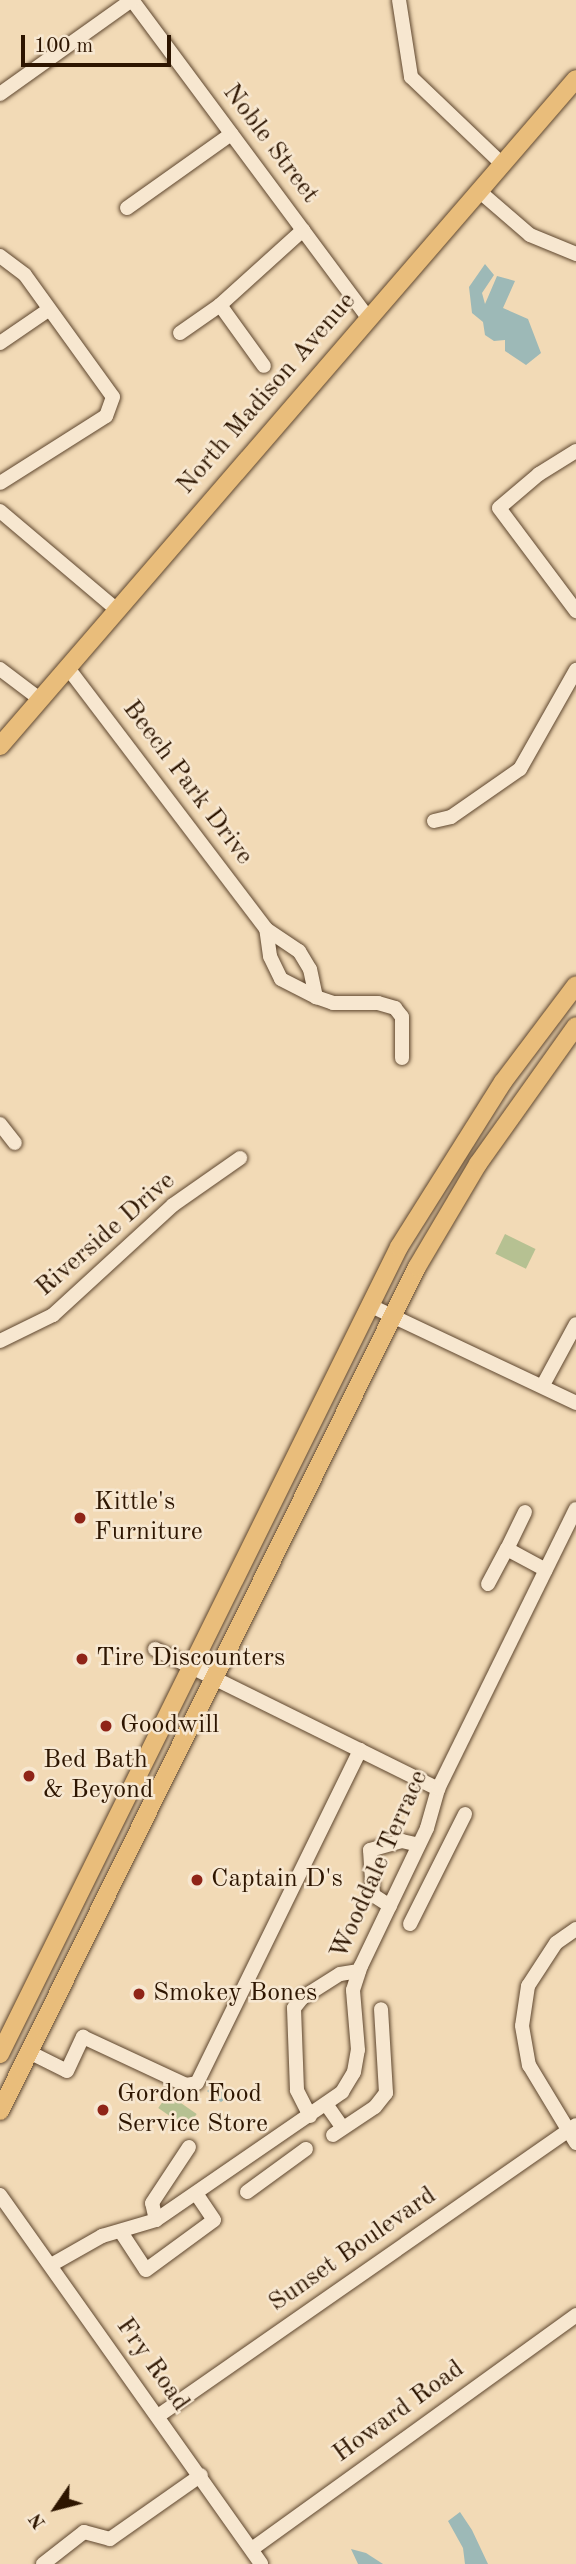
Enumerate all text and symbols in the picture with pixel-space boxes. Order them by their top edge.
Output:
scale bar [24,21,175,65]
text: 100 m [34,36,93,57]
street label: Noble Street [215,78,325,210]
street label: North Madison Avenue [171,287,363,501]
street label: Beech Park Drive [115,695,259,871]
street label: Riverside Drive [30,1166,182,1304]
place label: Kittle's Furniture [94,1487,203,1548]
marker: Kittle's Furniture [72,1510,88,1526]
place label: Tire Discounters [96,1643,285,1675]
marker: Tire Discounters [74,1651,90,1667]
place label: Goodwill [120,1710,219,1742]
marker: Goodwill [98,1718,114,1734]
place label: Bed Bath & Beyond [43,1745,154,1806]
street label: Wooddale Terrace [324,1766,436,1964]
marker: Bed Bath & Beyond [21,1768,37,1784]
place label: Captain D's [211,1864,343,1896]
marker: Captain D's [189,1872,205,1888]
place label: Smokey Bones [153,1978,317,2010]
marker: Smokey Bones [131,1986,147,2002]
place label: Gordon Food Service Store [117,2079,268,2140]
marker: Gordon Food Service Store [95,2102,111,2118]
street label: Sunset Boulevard [263,2181,443,2319]
street label: Fry Road [108,2312,196,2418]
street label: Howard Road [327,2354,471,2470]
north arrow [21,2473,91,2543]
text: N [26,2509,50,2532]

